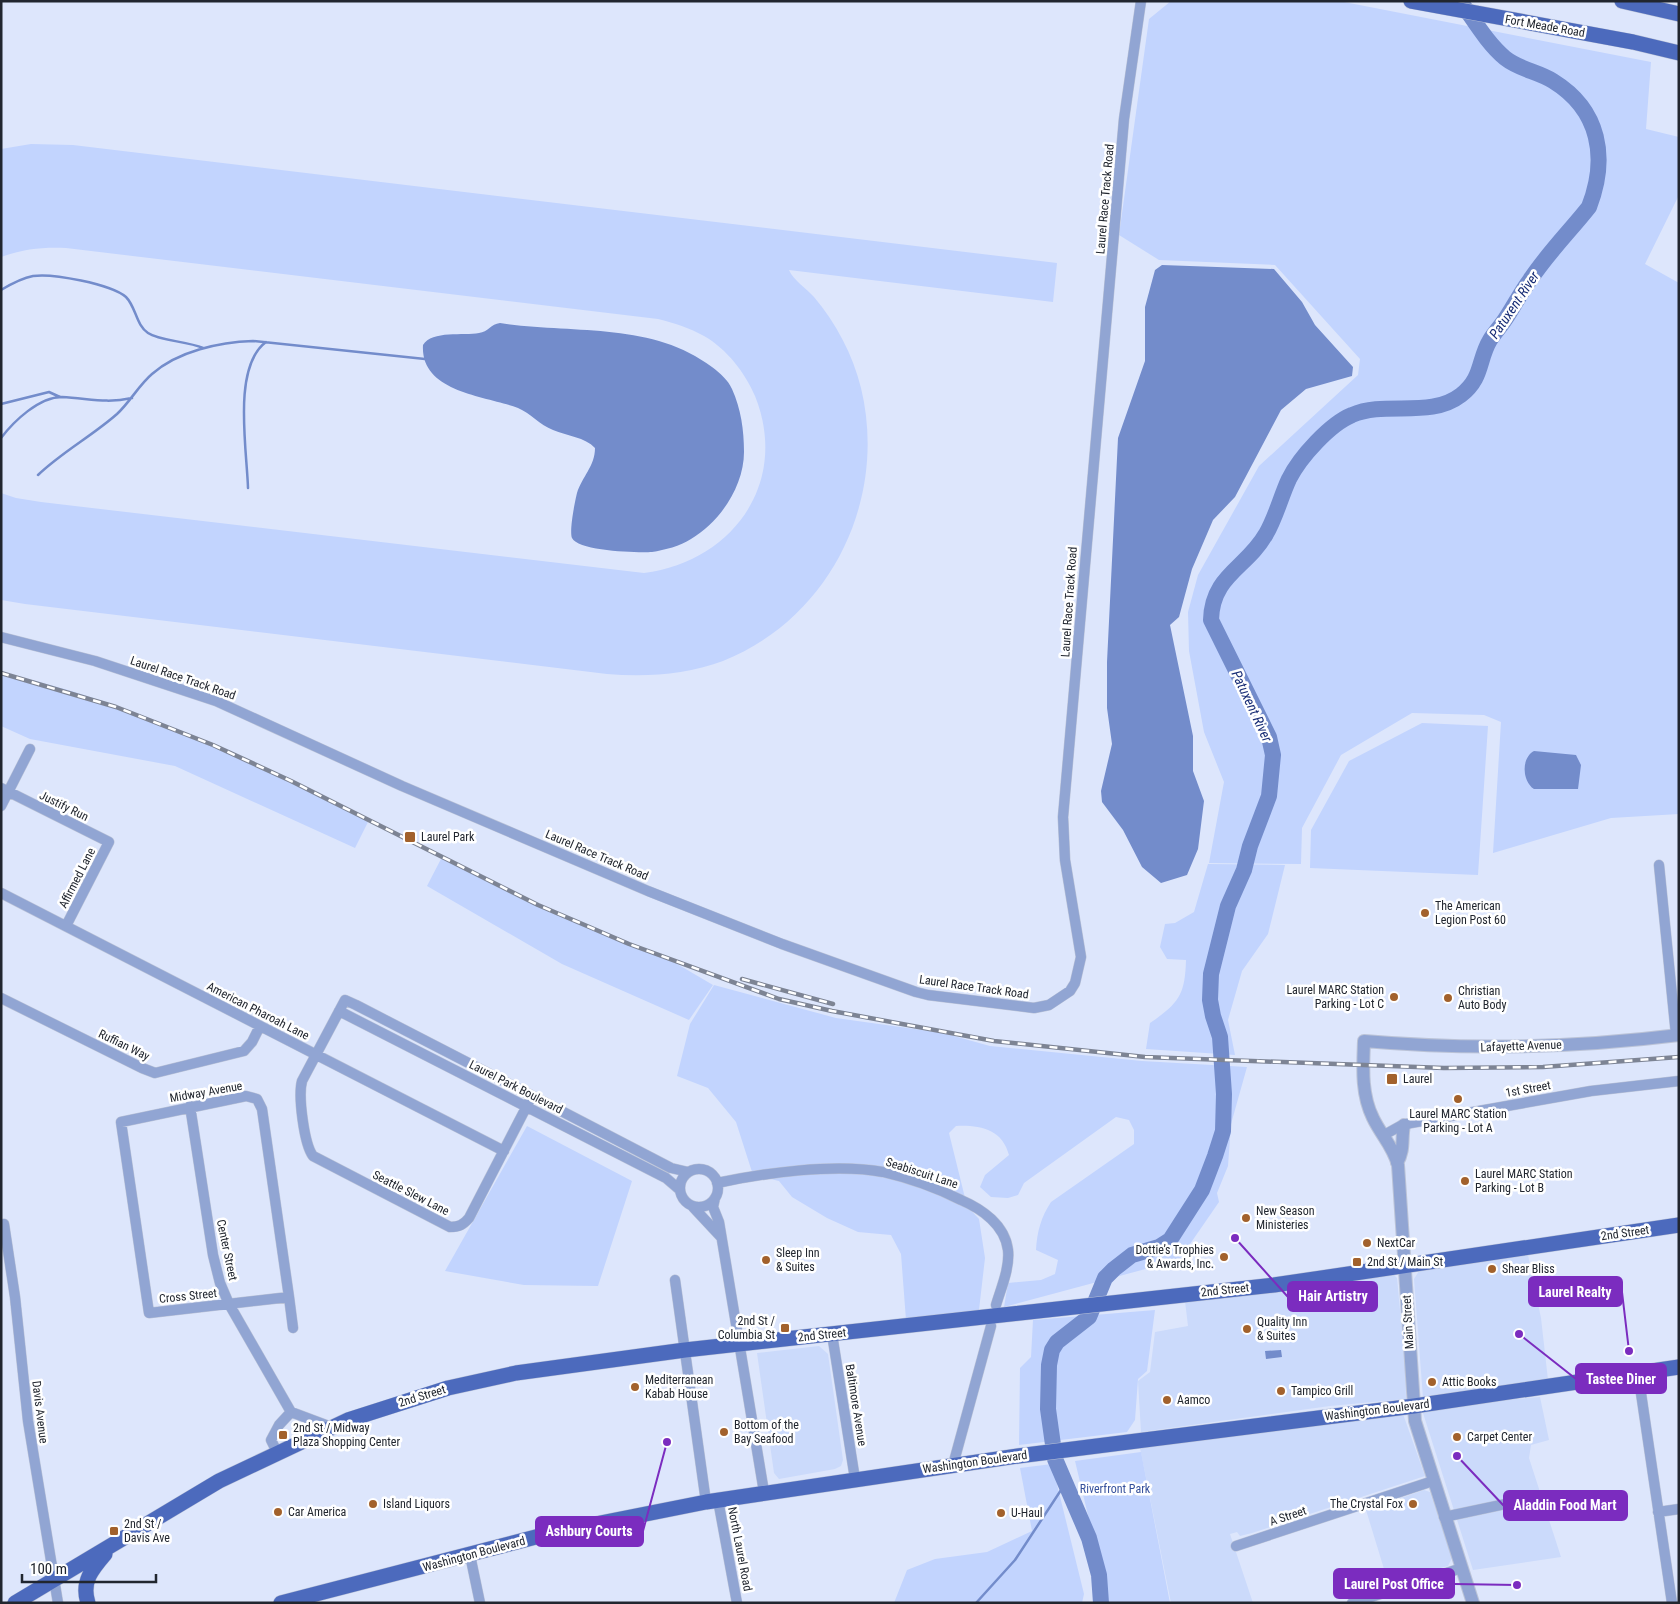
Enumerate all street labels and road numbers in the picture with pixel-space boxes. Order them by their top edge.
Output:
street label: Fort Meade Road [1504,12,1586,40]
street label: Laurel Race Track Road [1093,143,1117,255]
street label: Laurel Race Track Road [1058,546,1080,658]
street label: Laurel Race Track Road [128,653,238,703]
street label: Justify Run [37,788,91,824]
street label: Laurel Race Track Road [543,827,651,883]
street label: Affirmed Lane [56,845,98,910]
street label: Laurel Race Track Road [918,972,1030,1002]
street label: American Pharoah Lane [205,979,312,1043]
street label: Ruffian Way [96,1027,152,1063]
street label: Lafayette Avenue [1480,1038,1562,1054]
street label: Laurel Park Boulevard [467,1057,565,1117]
street label: 1st Street [1504,1078,1552,1100]
street label: Midway Avenue [169,1079,244,1105]
street label: Seabiscuit Lane [884,1155,960,1191]
street label: Seattle Slew Lane [370,1168,452,1218]
street label: Center Street [214,1218,240,1282]
street label: 2nd Street [1600,1223,1650,1243]
street label: 2nd Street [1200,1280,1250,1299]
street label: Cross Street [158,1286,218,1306]
street label: Main Street [1400,1294,1416,1349]
street label: 2nd Street [797,1325,847,1344]
street label: Baltimore Avenue [843,1363,869,1447]
street label: Davis Avenue [29,1380,51,1445]
street label: 2nd Street [397,1382,448,1410]
street label: Washington Boulevard [1324,1397,1430,1423]
street label: Washington Boulevard [922,1448,1028,1476]
street label: A Street [1268,1503,1309,1528]
street label: North Laurel Road [725,1506,755,1592]
street label: Washington Boulevard [421,1534,527,1574]

